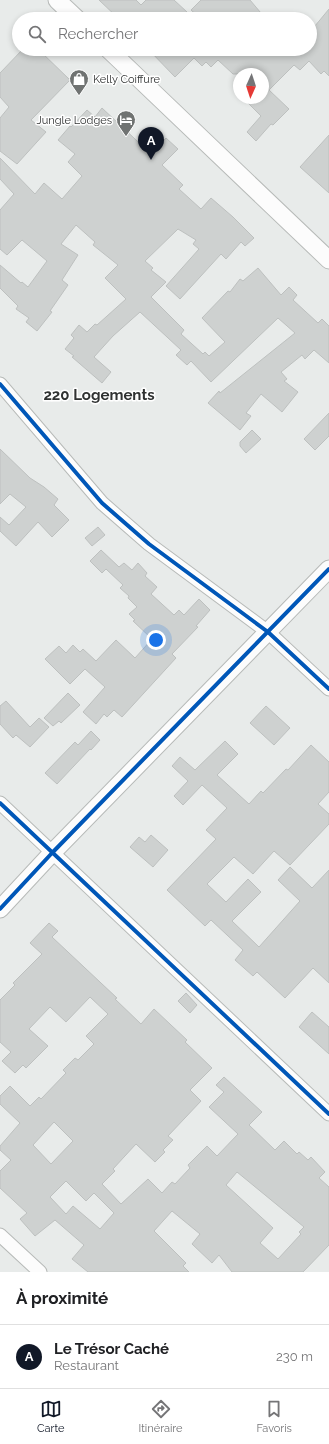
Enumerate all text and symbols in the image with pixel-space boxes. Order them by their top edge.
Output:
search box [12,12,317,56]
icon: search [26,23,48,45]
text: Rechercher [58,25,138,43]
shop icon: Kelly Coiffure [68,68,90,96]
north arrow [233,68,269,104]
place label: Kelly Coiffure [93,73,161,86]
hotel icon: Jungle Lodges [115,109,137,137]
place label: Jungle Lodges [37,114,112,127]
pin: A [138,127,164,160]
district label: 220 Logements [43,386,155,404]
your location [146,630,166,650]
text: À proximité [16,1288,108,1308]
text: Le Trésor Caché [54,1340,169,1358]
text: A [25,1349,33,1364]
text: 230 m [276,1349,313,1364]
text: Restaurant [54,1358,119,1373]
tab: Carte [37,1398,64,1435]
tab: Itinéraire [139,1398,183,1435]
tab: Favoris [257,1398,292,1435]

